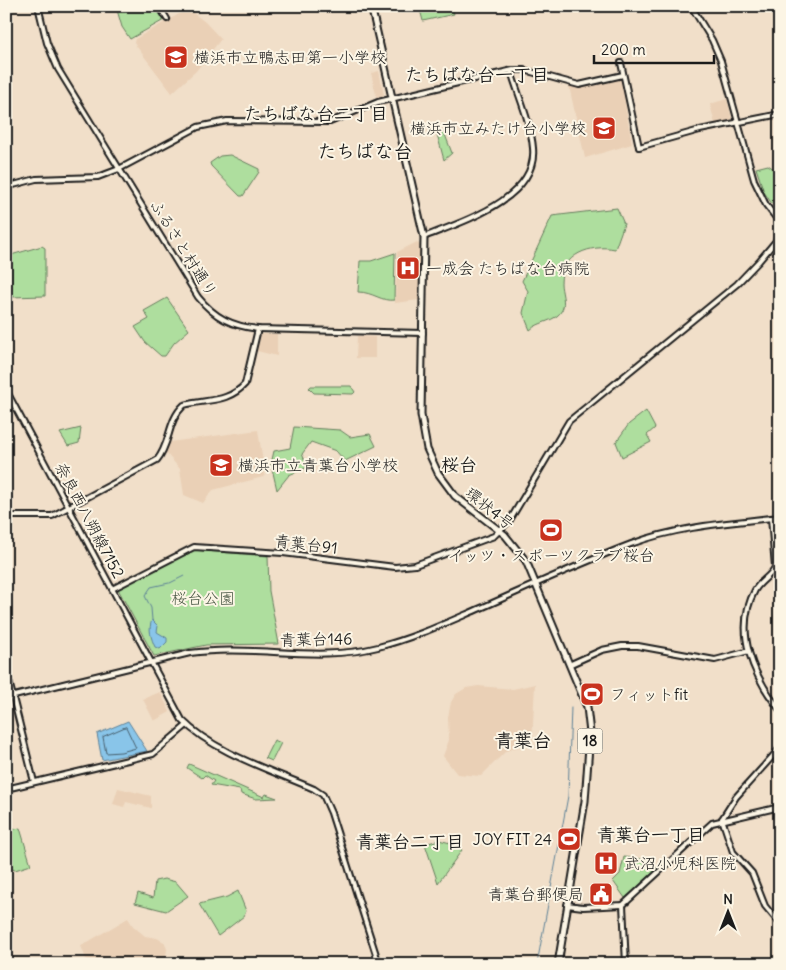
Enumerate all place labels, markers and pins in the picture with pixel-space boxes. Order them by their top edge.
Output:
school or university icon: 横浜市立鴨志田第一小学校 [163,44,189,70]
place label: 横浜市立鴨志田第一小学校 [194,47,386,67]
school or university icon: 横浜市立みたけ台小学校 [591,115,617,141]
place label: 横浜市立みたけ台小学校 [410,118,586,138]
hospital icon: 一成会 たちばな台病院 [395,255,421,281]
place label: 一成会 たちばな台病院 [426,258,590,278]
school or university icon: 横浜市立青葉台小学校 [208,452,234,478]
place label: 横浜市立青葉台小学校 [238,455,398,475]
sports icon: イッツ・スポーツクラブ桜台 [538,517,564,543]
place label: イッツ・スポーツクラブ桜台 [447,545,655,565]
sports icon: フィットfit [579,681,605,707]
place label: フィットfit [610,684,689,704]
sports icon: JOY FIT 24 [556,826,582,852]
place label: JOY FIT 24 [473,829,552,849]
hospital icon: 武沼小児科医院 [593,850,619,876]
place label: 武沼小児科医院 [624,853,736,873]
public building icon: 青葉台郵便局 [588,881,614,907]
place label: 青葉台郵便局 [488,884,584,904]

